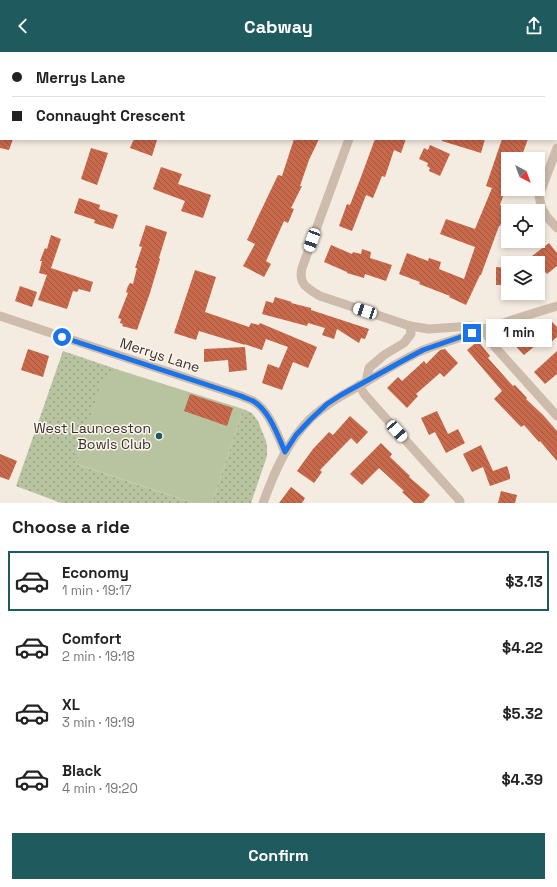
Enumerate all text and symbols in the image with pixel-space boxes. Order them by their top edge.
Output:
icon: back [12,15,34,37]
text: Cabway [244,15,313,38]
icon: share [523,15,545,37]
text: Merrys Lane [36,68,125,87]
text: Connaught Crescent [36,106,185,125]
north arrow [501,152,545,196]
map controls [501,152,545,300]
button: locate [501,204,545,248]
car [302,227,322,253]
button: layers [501,256,545,300]
car [352,302,378,320]
callout: 1 min [486,319,552,347]
route end [463,324,481,342]
text: 1 min [503,324,535,341]
route start [53,328,71,346]
street label: Merrys Lane [118,334,202,376]
car [385,418,409,444]
place label: West Launceston Bowls Club [33,419,151,453]
marker: West Launceston Bowls Club [154,431,164,441]
text: Choose a ride [12,515,130,538]
icon: car [14,563,50,599]
text: Economy [62,563,129,582]
text: $3.13 [505,572,543,591]
text: 1 min · 19:17 [62,582,132,599]
icon: car [14,629,50,665]
text: Comfort [62,629,122,648]
text: $4.22 [502,638,543,657]
text: 2 min · 19:18 [62,648,135,665]
icon: car [14,695,50,731]
text: XL [62,695,80,714]
text: $5.32 [502,704,543,723]
text: 3 min · 19:19 [62,714,135,731]
icon: car [14,761,50,797]
text: Black [62,761,102,780]
text: $4.39 [502,770,543,789]
text: 4 min · 19:20 [62,780,138,797]
button: Confirm [12,833,545,879]

